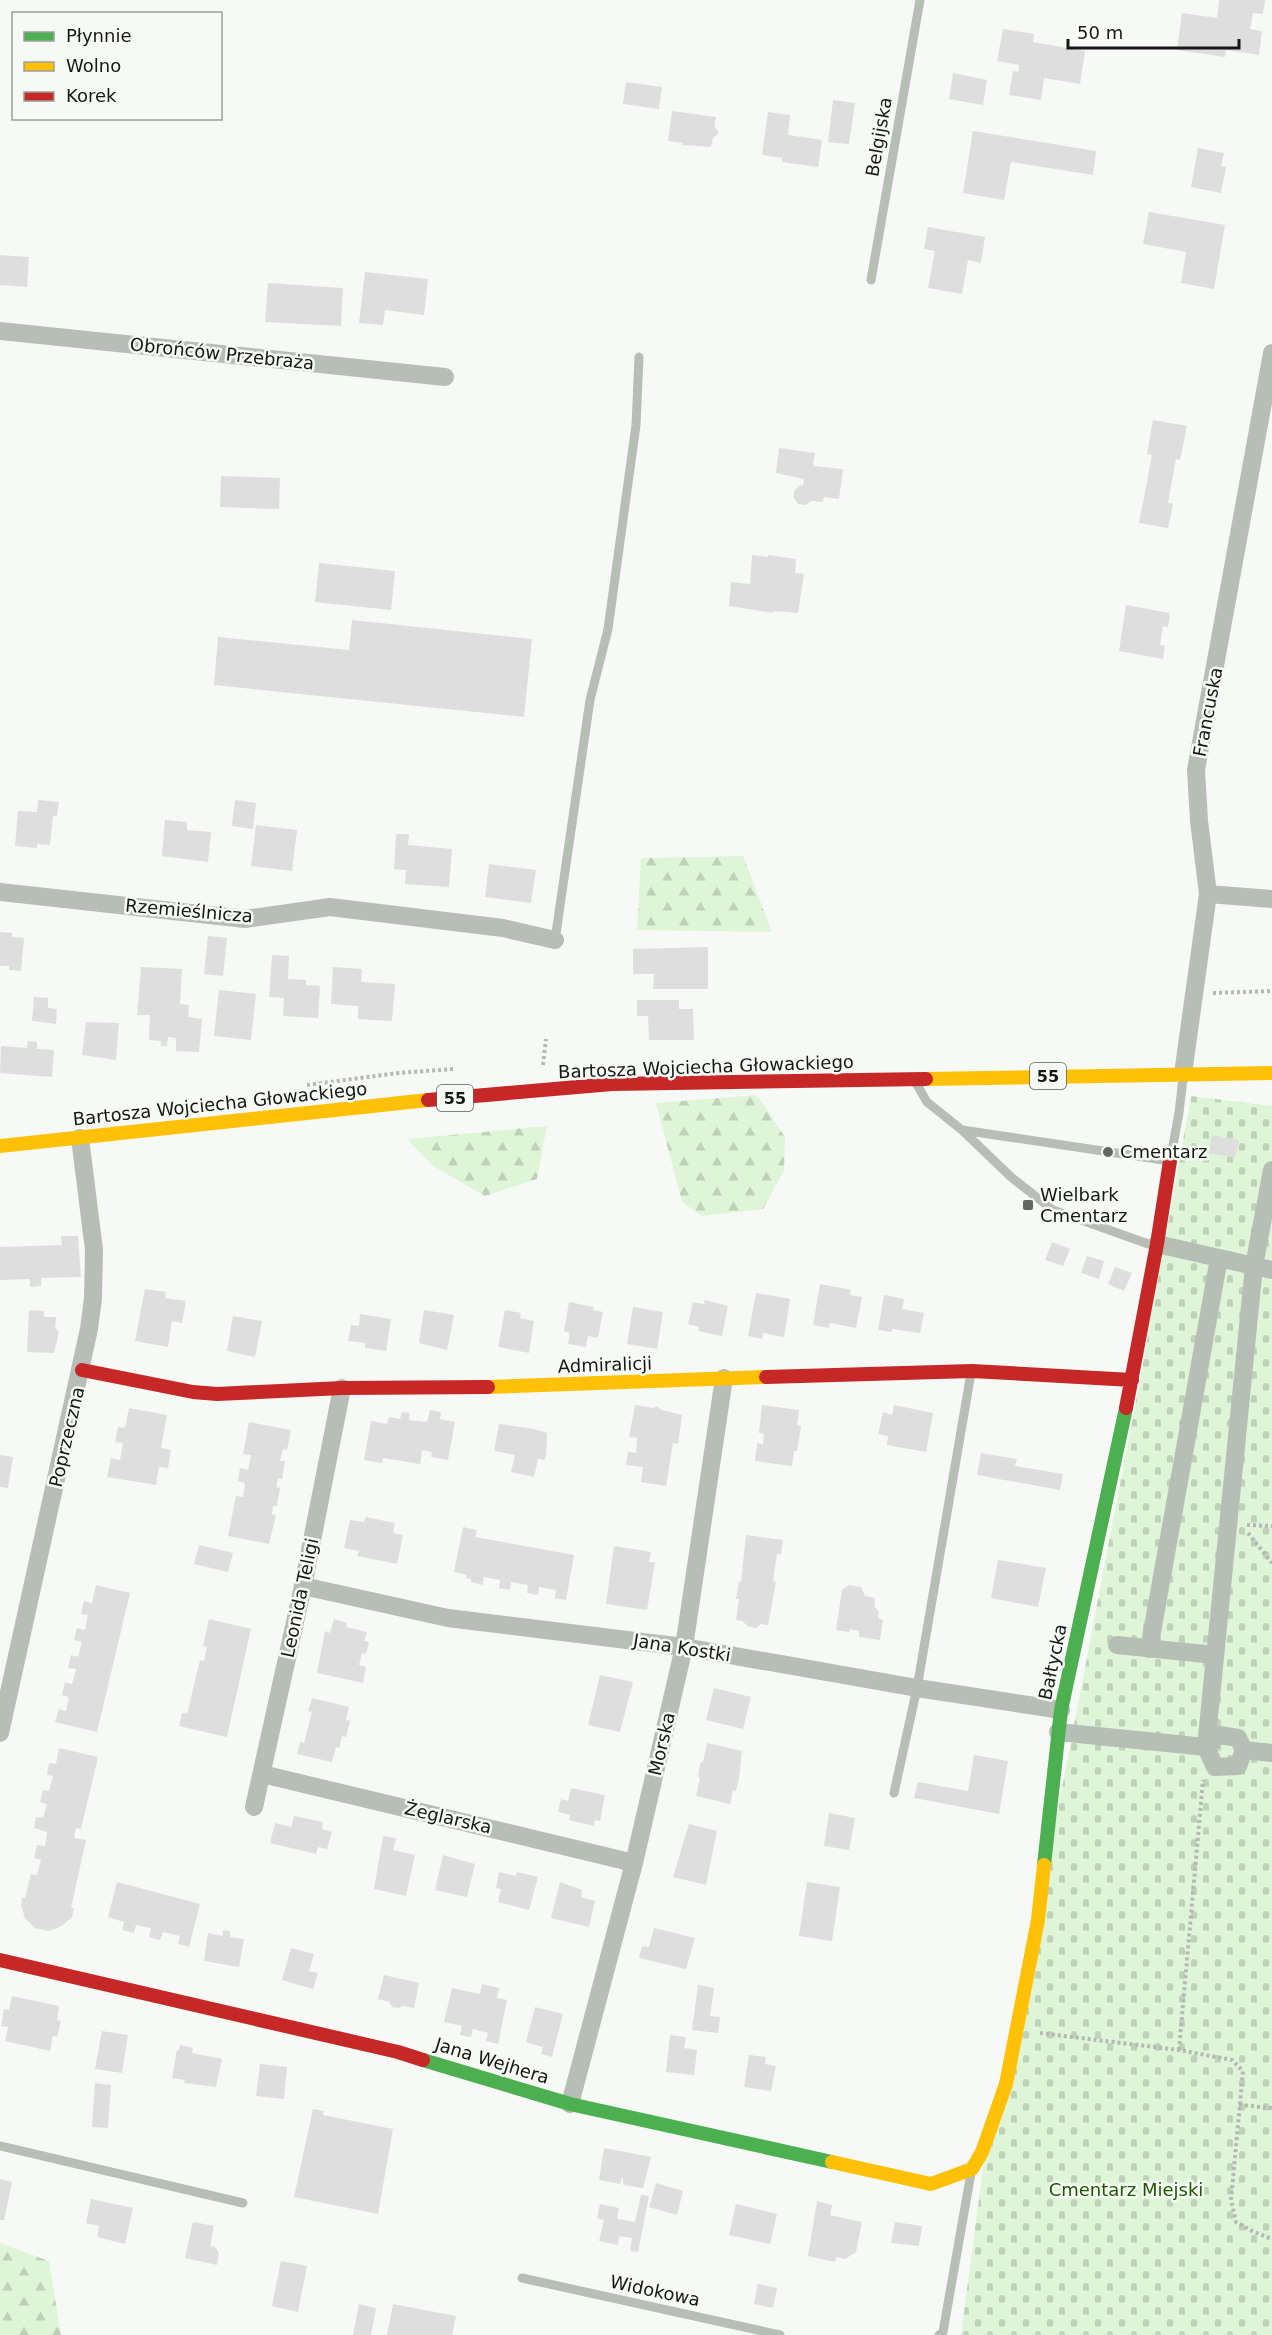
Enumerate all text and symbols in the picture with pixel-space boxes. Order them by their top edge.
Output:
legend [12,12,222,120]
scale bar [1068,12,1239,50]
text: 50 m [1077,22,1123,43]
text: Płynnie [66,25,132,46]
text: Wolno [66,55,121,76]
text: Korek [66,85,117,106]
street label: Belgijska [861,96,896,178]
street label: Obrońców Przebraża [129,333,315,374]
street label: Francuska [1189,665,1226,758]
street label: Rzemieślnicza [124,894,254,927]
street label: Bartosza Wojciecha Głowackiego [558,1051,854,1082]
road number: 55 [1030,1063,1066,1089]
street label: Bartosza Wojciecha Głowackiego [72,1078,368,1129]
road number: 55 [437,1085,473,1111]
place label: Cmentarz [1120,1141,1208,1162]
marker: Cmentarz [1101,1145,1115,1159]
place label: Wielbark Cmentarz [1040,1184,1128,1226]
marker: Wielbark Cmentarz [1021,1198,1035,1212]
street label: Admiralicji [557,1352,652,1377]
street label: Poprzeczna [45,1385,88,1489]
street label: Leonida Teligi [277,1536,322,1660]
street label: Bałtycka [1034,1622,1071,1702]
street label: Jana Kostki [631,1629,732,1666]
street label: Morska [644,1710,679,1778]
street label: Żeglarska [402,1797,494,1838]
street label: Jana Wejhera [432,2033,552,2088]
park label: Cmentarz Miejski [1049,2179,1203,2200]
street label: Widokowa [608,2271,702,2310]

